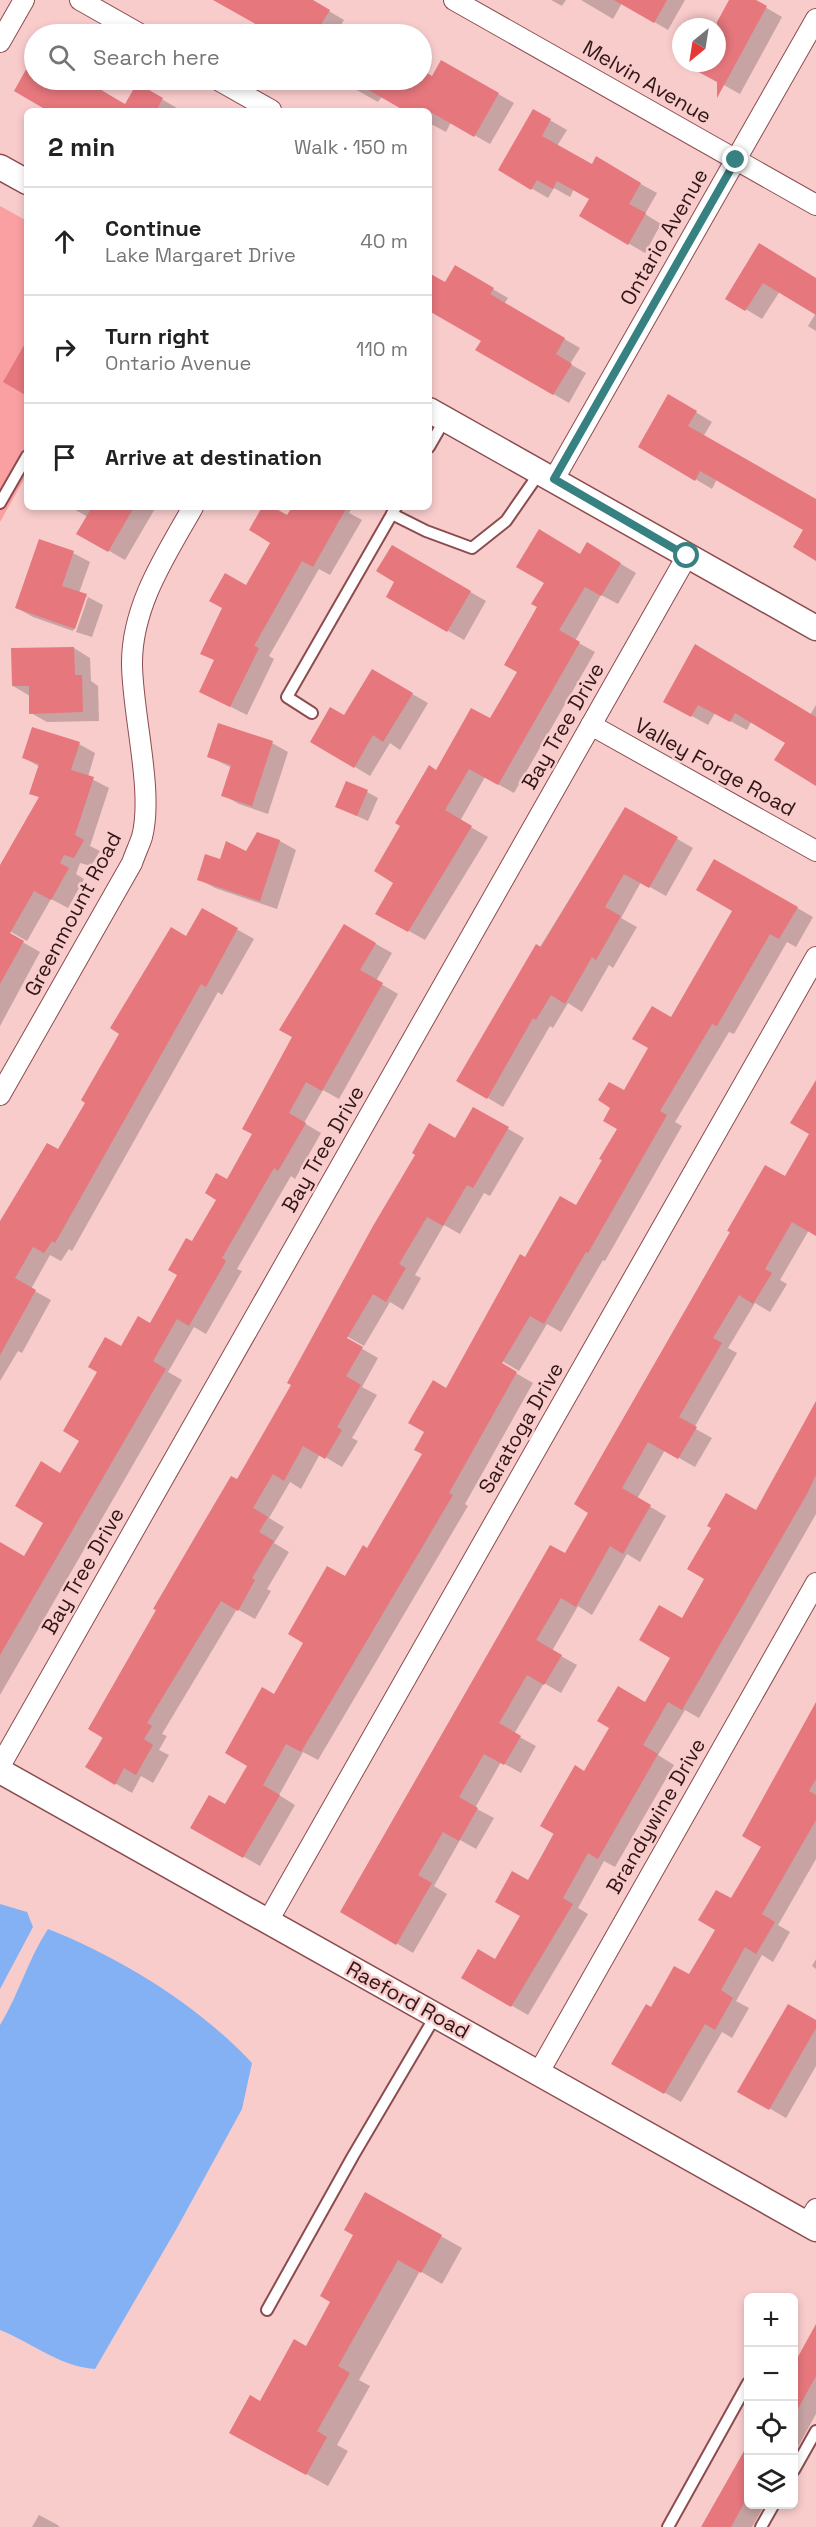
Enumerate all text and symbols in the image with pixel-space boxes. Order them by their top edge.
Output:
north arrow [672,18,726,72]
search box [24,24,432,90]
street label: Melvin Avenue [578,34,717,129]
icon: search [45,41,78,74]
text: Search here [93,43,220,71]
text: 2 min [48,130,115,164]
text: Walk · 150 m [294,134,408,160]
route end [722,146,748,172]
street label: Ontario Avenue [613,163,714,310]
text: Continue [105,214,201,242]
icon: ahead [48,225,81,258]
text: 40 m [360,228,408,254]
text: Lake Margaret Drive [105,242,296,268]
text: Turn right [105,322,210,350]
icon: right [48,333,81,366]
text: 110 m [356,336,408,362]
text: Ontario Avenue [105,350,251,376]
icon: arrive [48,441,81,474]
text: Arrive at destination [105,443,322,471]
route start [673,542,699,568]
street label: Bay Tree Drive [515,657,610,794]
street label: Valley Forge Road [630,711,800,822]
street label: Greenmount Road [18,827,127,1001]
street label: Bay Tree Drive [275,1080,370,1217]
street label: Saratoga Drive [472,1357,569,1498]
street label: Bay Tree Drive [35,1502,130,1639]
street label: Brandywine Drive [600,1733,711,1899]
street label: Raeford Road [342,1955,475,2045]
map controls [744,2293,798,2509]
button: + [744,2293,798,2347]
button: − [744,2347,798,2401]
button: locate [744,2401,798,2455]
button: layers [744,2455,798,2509]

